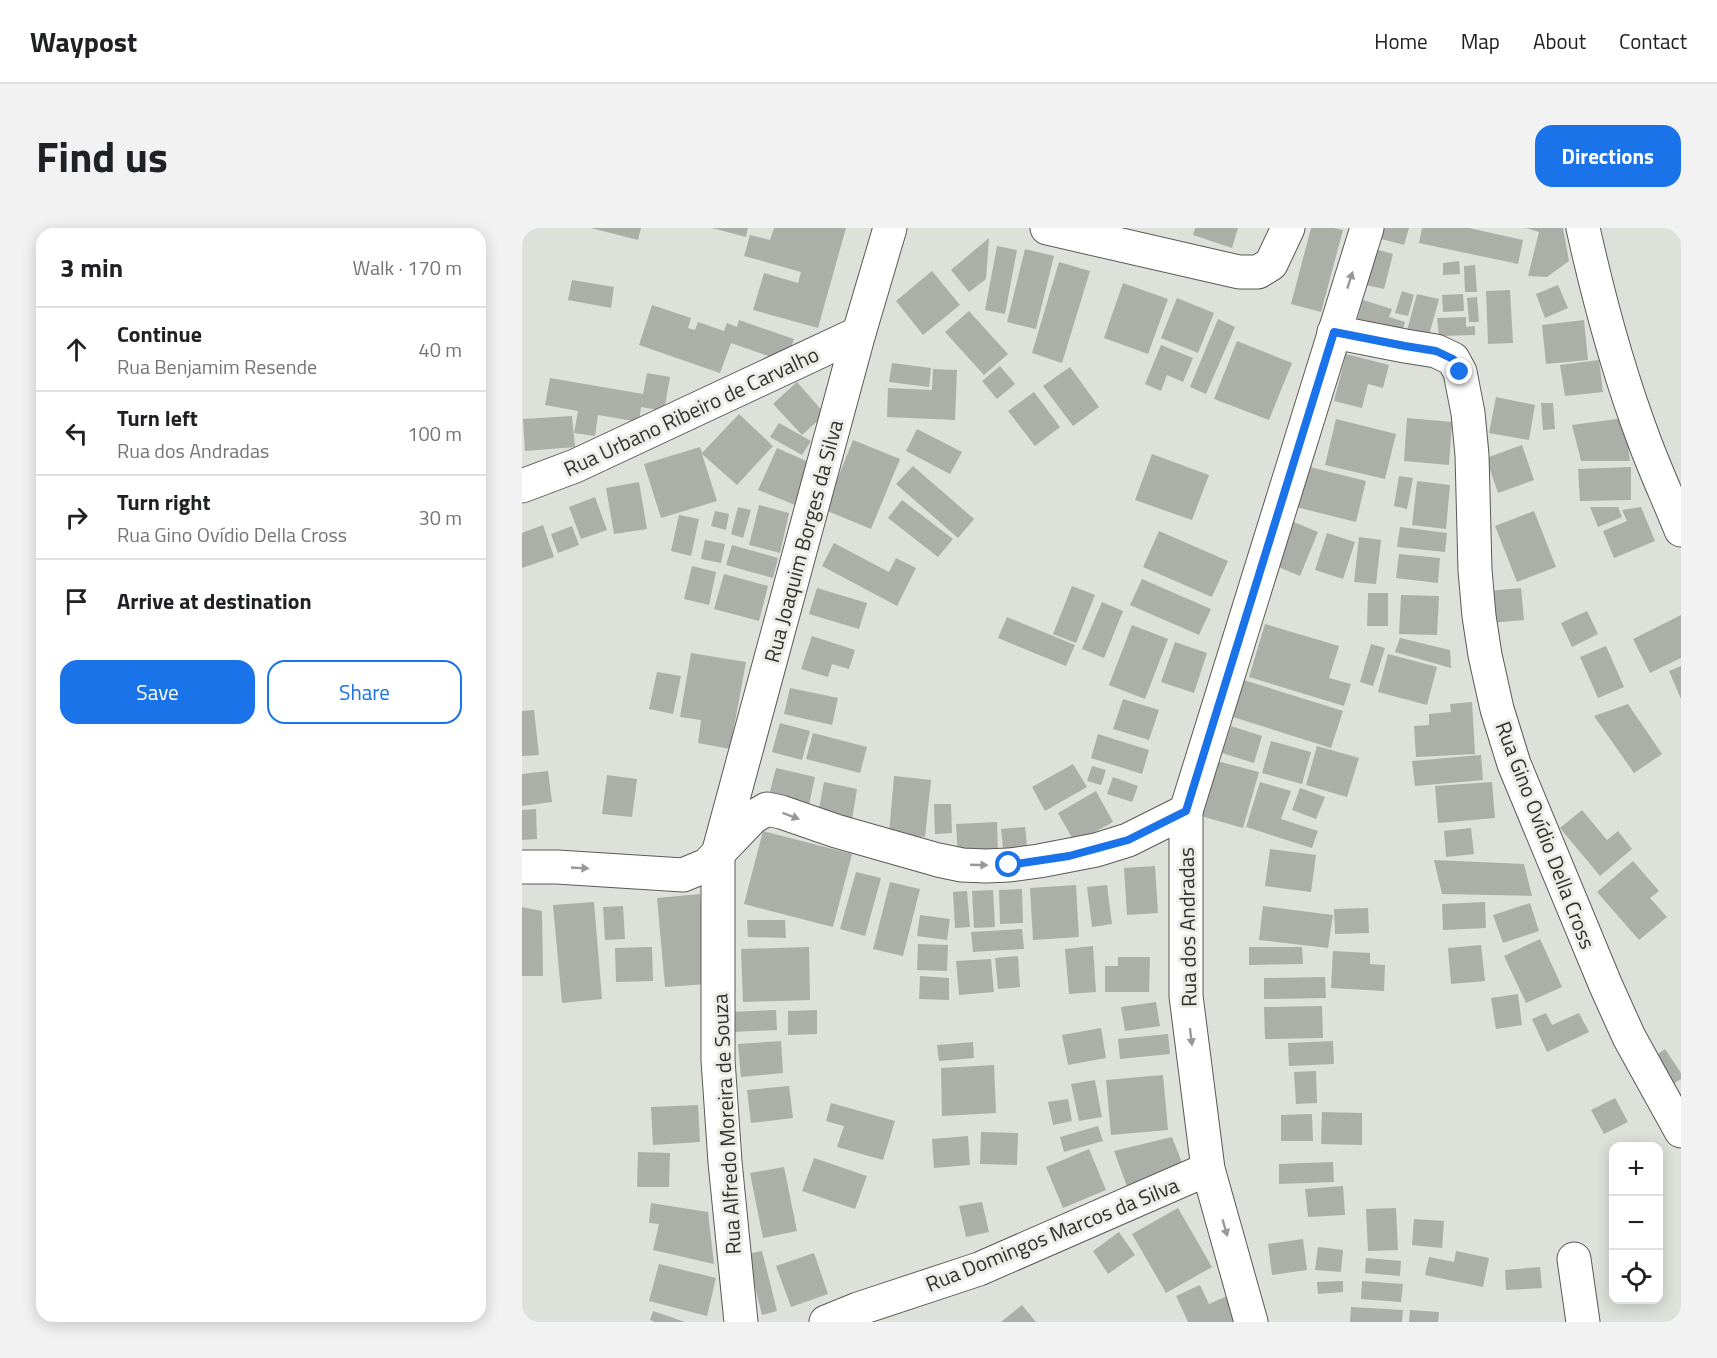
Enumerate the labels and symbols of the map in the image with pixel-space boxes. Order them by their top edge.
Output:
one-way arrow [1346,271,1355,289]
street label: Rua Urbano Ribeiro de Carvalho [558,338,824,484]
route end [1446,358,1472,384]
street label: Rua Joaquim Borges da Silva [755,416,851,666]
street label: Rua Gino Ovídio Della Cross [1488,716,1604,954]
one-way arrow [782,812,800,821]
street label: Rua dos Andradas [1170,847,1204,1007]
route start [995,851,1021,877]
one-way arrow [970,861,989,870]
one-way arrow [571,864,590,873]
street label: Rua Alfredo Moreira de Souza [703,992,749,1255]
one-way arrow [1187,1027,1196,1046]
street label: Rua Domingos Marcos da Silva [920,1168,1184,1300]
one-way arrow [1221,1219,1230,1237]

